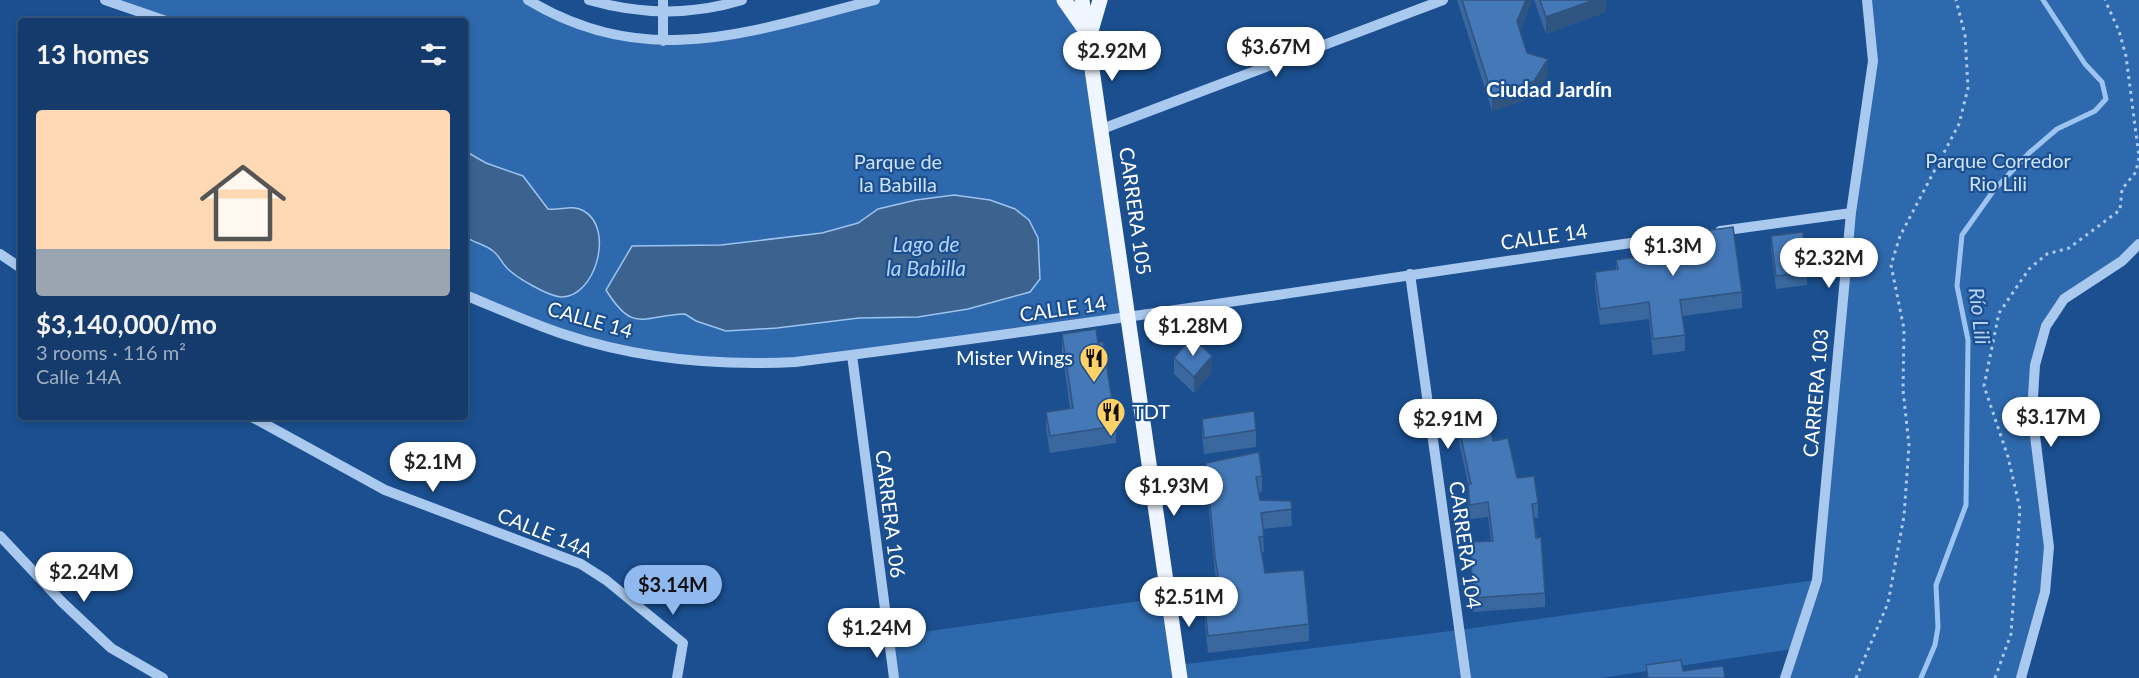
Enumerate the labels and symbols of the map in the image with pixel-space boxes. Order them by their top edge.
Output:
pin: $3.67M [1227,27,1325,78]
pin: $2.92M [1063,31,1161,82]
district label: Ciudad Jardín [1486,76,1612,101]
street label: CARRERA 105 [1115,145,1157,276]
park label: Parque Corredor Rio Lili [1925,148,2072,195]
park label: Parque de la Babilla [854,149,942,196]
street label: CALLE 14 [1499,218,1589,254]
pin: $1.3M [1631,226,1715,277]
water label: Lago de la Babilla [886,231,966,280]
pin: $2.32M [1780,238,1878,289]
water label: Río Lili [1965,286,1996,346]
street label: CALLE 14 [1018,290,1108,326]
street label: CALLE 14 [545,295,636,343]
pin: $1.28M [1144,306,1242,357]
street label: CARRERA 103 [1797,328,1833,458]
restaurant icon: Mister Wings [1078,342,1110,384]
place label: Mister Wings [956,345,1073,369]
restaurant icon: TDT [1095,396,1127,438]
pin: $3.17M [2002,397,2100,448]
place label: TDT [1132,399,1170,423]
pin: $2.91M [1399,399,1497,450]
pin: $2.1M [391,442,475,493]
street label: CARRERA 106 [871,448,911,579]
pin: $1.93M [1125,466,1223,517]
street label: CARRERA 104 [1445,479,1487,611]
street label: CALLE 14A [494,502,597,562]
pin: $2.24M [35,552,133,603]
pin: $3.14M [624,565,722,616]
pin: $2.51M [1140,577,1238,628]
pin: $1.24M [828,608,926,659]

